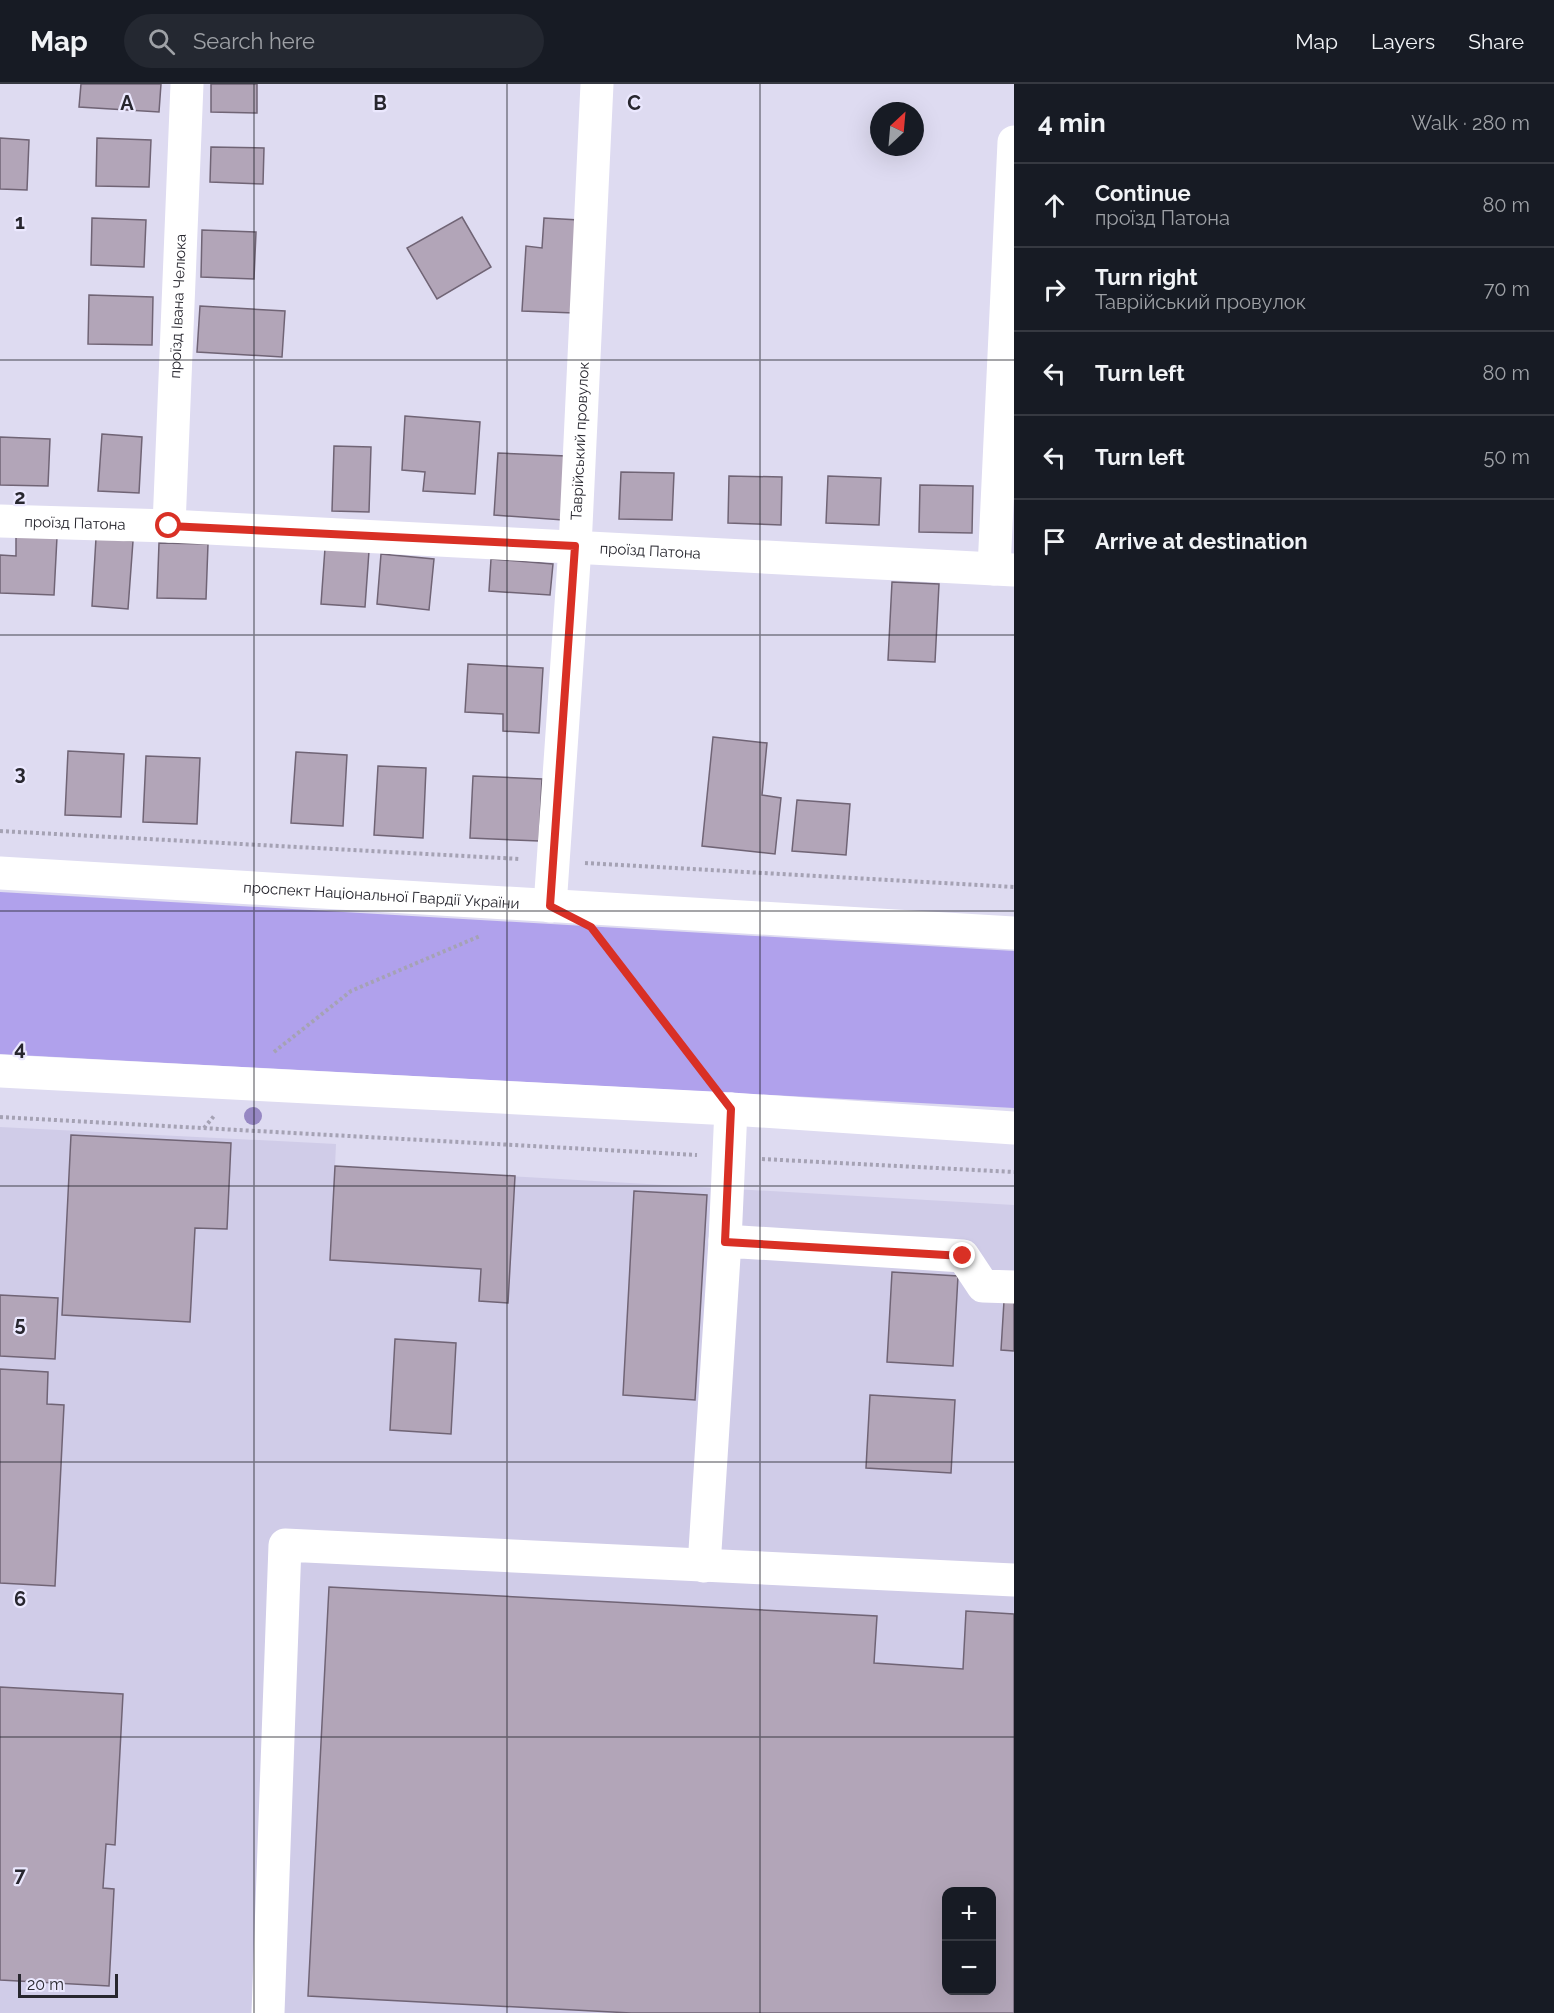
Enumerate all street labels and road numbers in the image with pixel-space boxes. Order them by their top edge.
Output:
street label: проїзд Івана Челюка [166,233,190,379]
street label: Таврійський провулок [567,361,593,521]
street label: проїзд Патона [24,513,126,534]
street label: проїзд Патона [599,539,701,563]
street label: проспект Національної Гвардії України [243,878,520,913]

